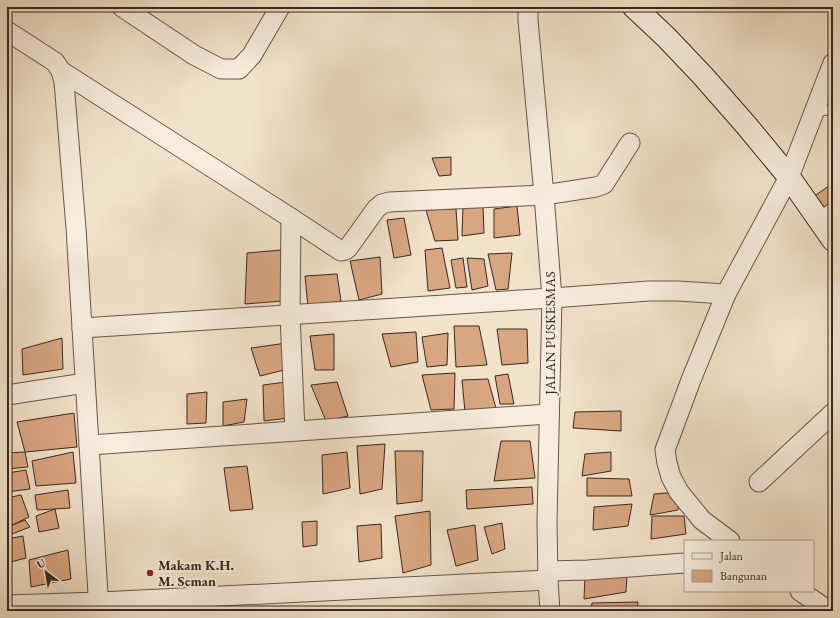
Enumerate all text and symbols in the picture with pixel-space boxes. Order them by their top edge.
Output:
street label: JALAN PUSKESMAS [541,271,559,396]
legend [684,540,814,592]
text: Jalan [719,548,744,564]
north arrow [26,552,66,592]
text: U [34,555,49,572]
place label: Makam K.H. M. Seman [158,556,234,590]
marker: Makam K.H. M. Seman [145,568,155,578]
text: Bangunan [720,568,768,584]

